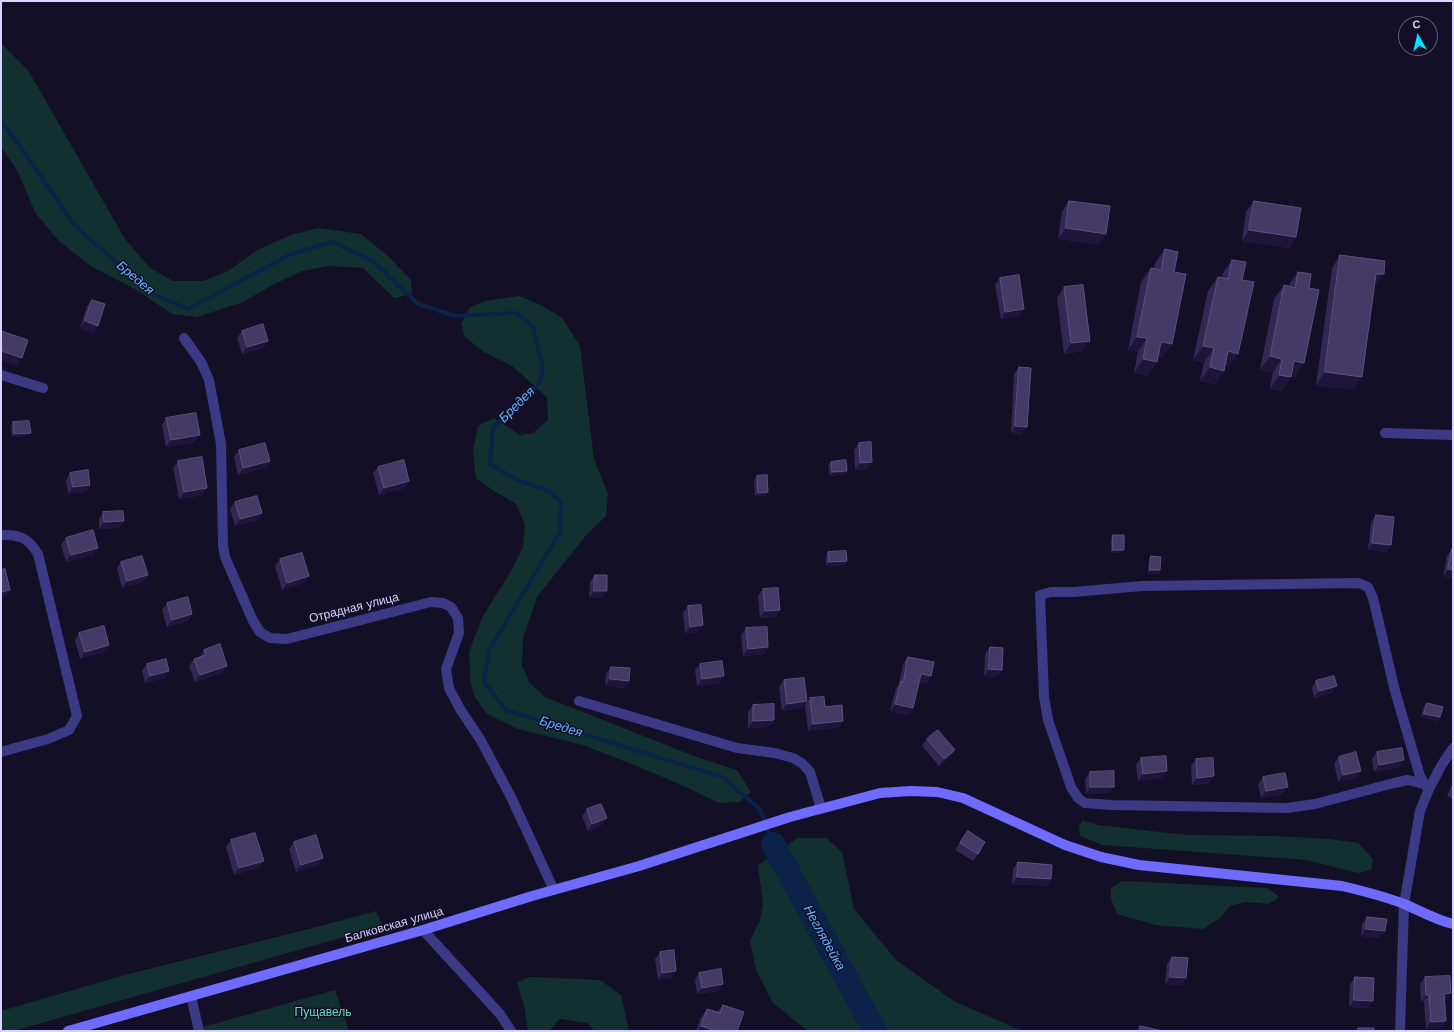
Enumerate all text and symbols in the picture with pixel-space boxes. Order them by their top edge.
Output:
north arrow [1398,16,1438,56]
text: С [1412,18,1421,32]
water label: Бредея [113,258,157,298]
water label: Бредея [496,384,538,426]
street label: Отрадная улица [308,590,400,626]
water label: Бредея [538,713,584,741]
water label: Неглядейка [800,903,848,973]
street label: Балковская улица [343,904,445,946]
park label: Пущавель [295,1005,351,1019]

